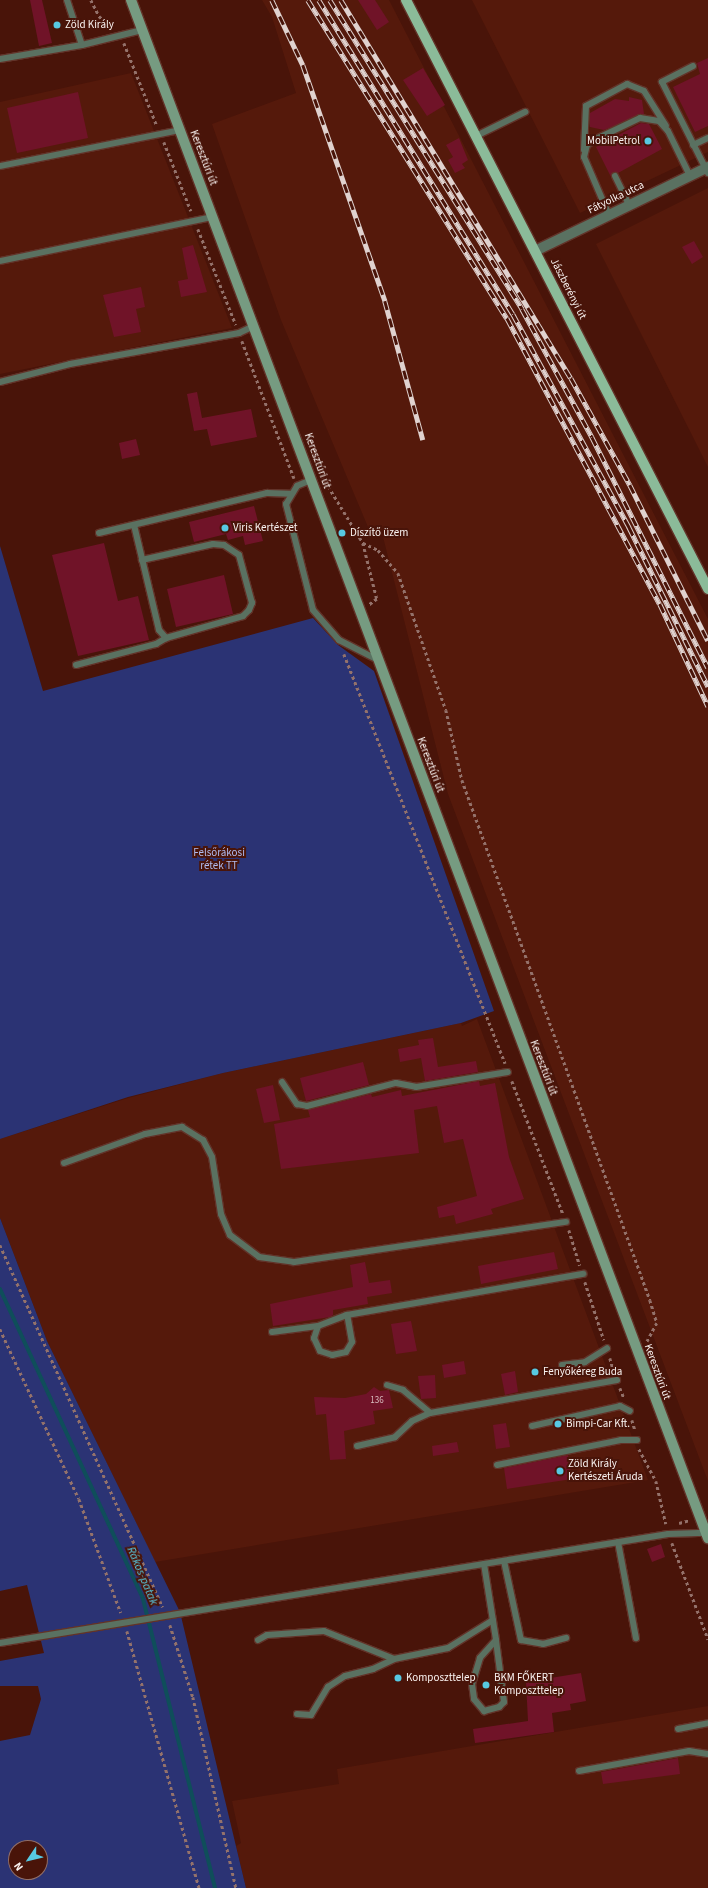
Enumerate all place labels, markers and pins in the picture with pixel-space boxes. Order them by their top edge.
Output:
place label: Zöld Király [65,18,114,32]
marker: Zöld Király [52,20,62,30]
place label: MobilPetrol [587,134,640,148]
marker: MobilPetrol [643,136,653,146]
place label: Viris Kertészet [233,521,298,535]
marker: Viris Kertészet [220,523,230,533]
place label: Díszítő üzem [350,526,408,540]
marker: Díszítő üzem [337,528,347,538]
place label: Fenyőkéreg Buda [543,1365,622,1379]
marker: Fenyőkéreg Buda [530,1367,540,1377]
place label: Bimpi-Car Kft. [566,1417,630,1431]
marker: Bimpi-Car Kft. [553,1419,563,1429]
place label: Zöld Király Kertészeti Áruda [568,1458,643,1484]
marker: Zöld Király Kertészeti Áruda [555,1466,565,1476]
place label: Komposzttelep [406,1671,476,1685]
place label: BKM FŐKERT Komposzttelep [494,1672,564,1698]
marker: Komposzttelep [393,1673,403,1683]
marker: BKM FŐKERT Komposzttelep [481,1680,491,1690]

